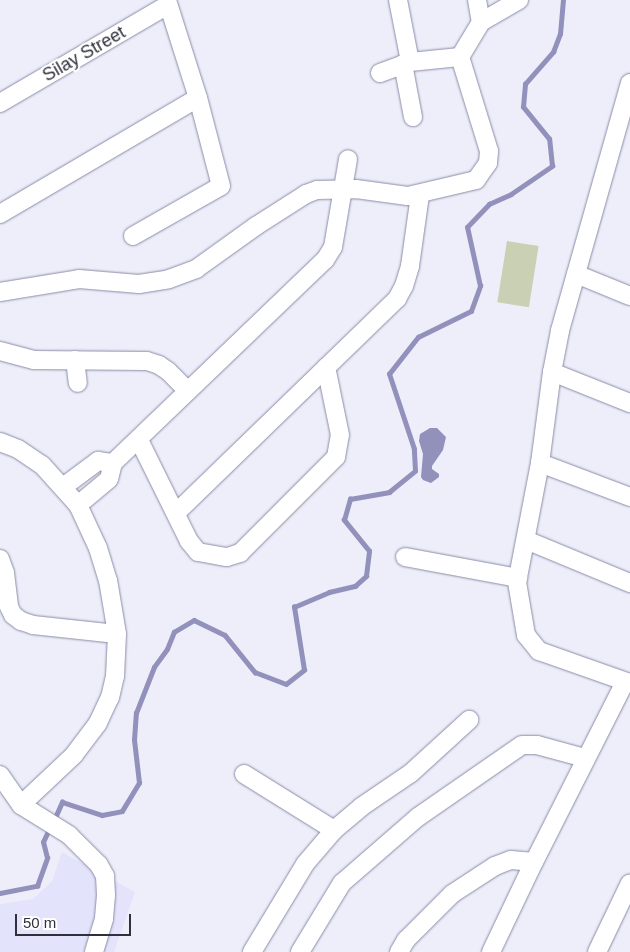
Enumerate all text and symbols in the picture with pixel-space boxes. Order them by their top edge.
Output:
street label: Silay Street [39,22,129,86]
scale bar [18,904,134,936]
text: 50 m [23,914,56,931]

